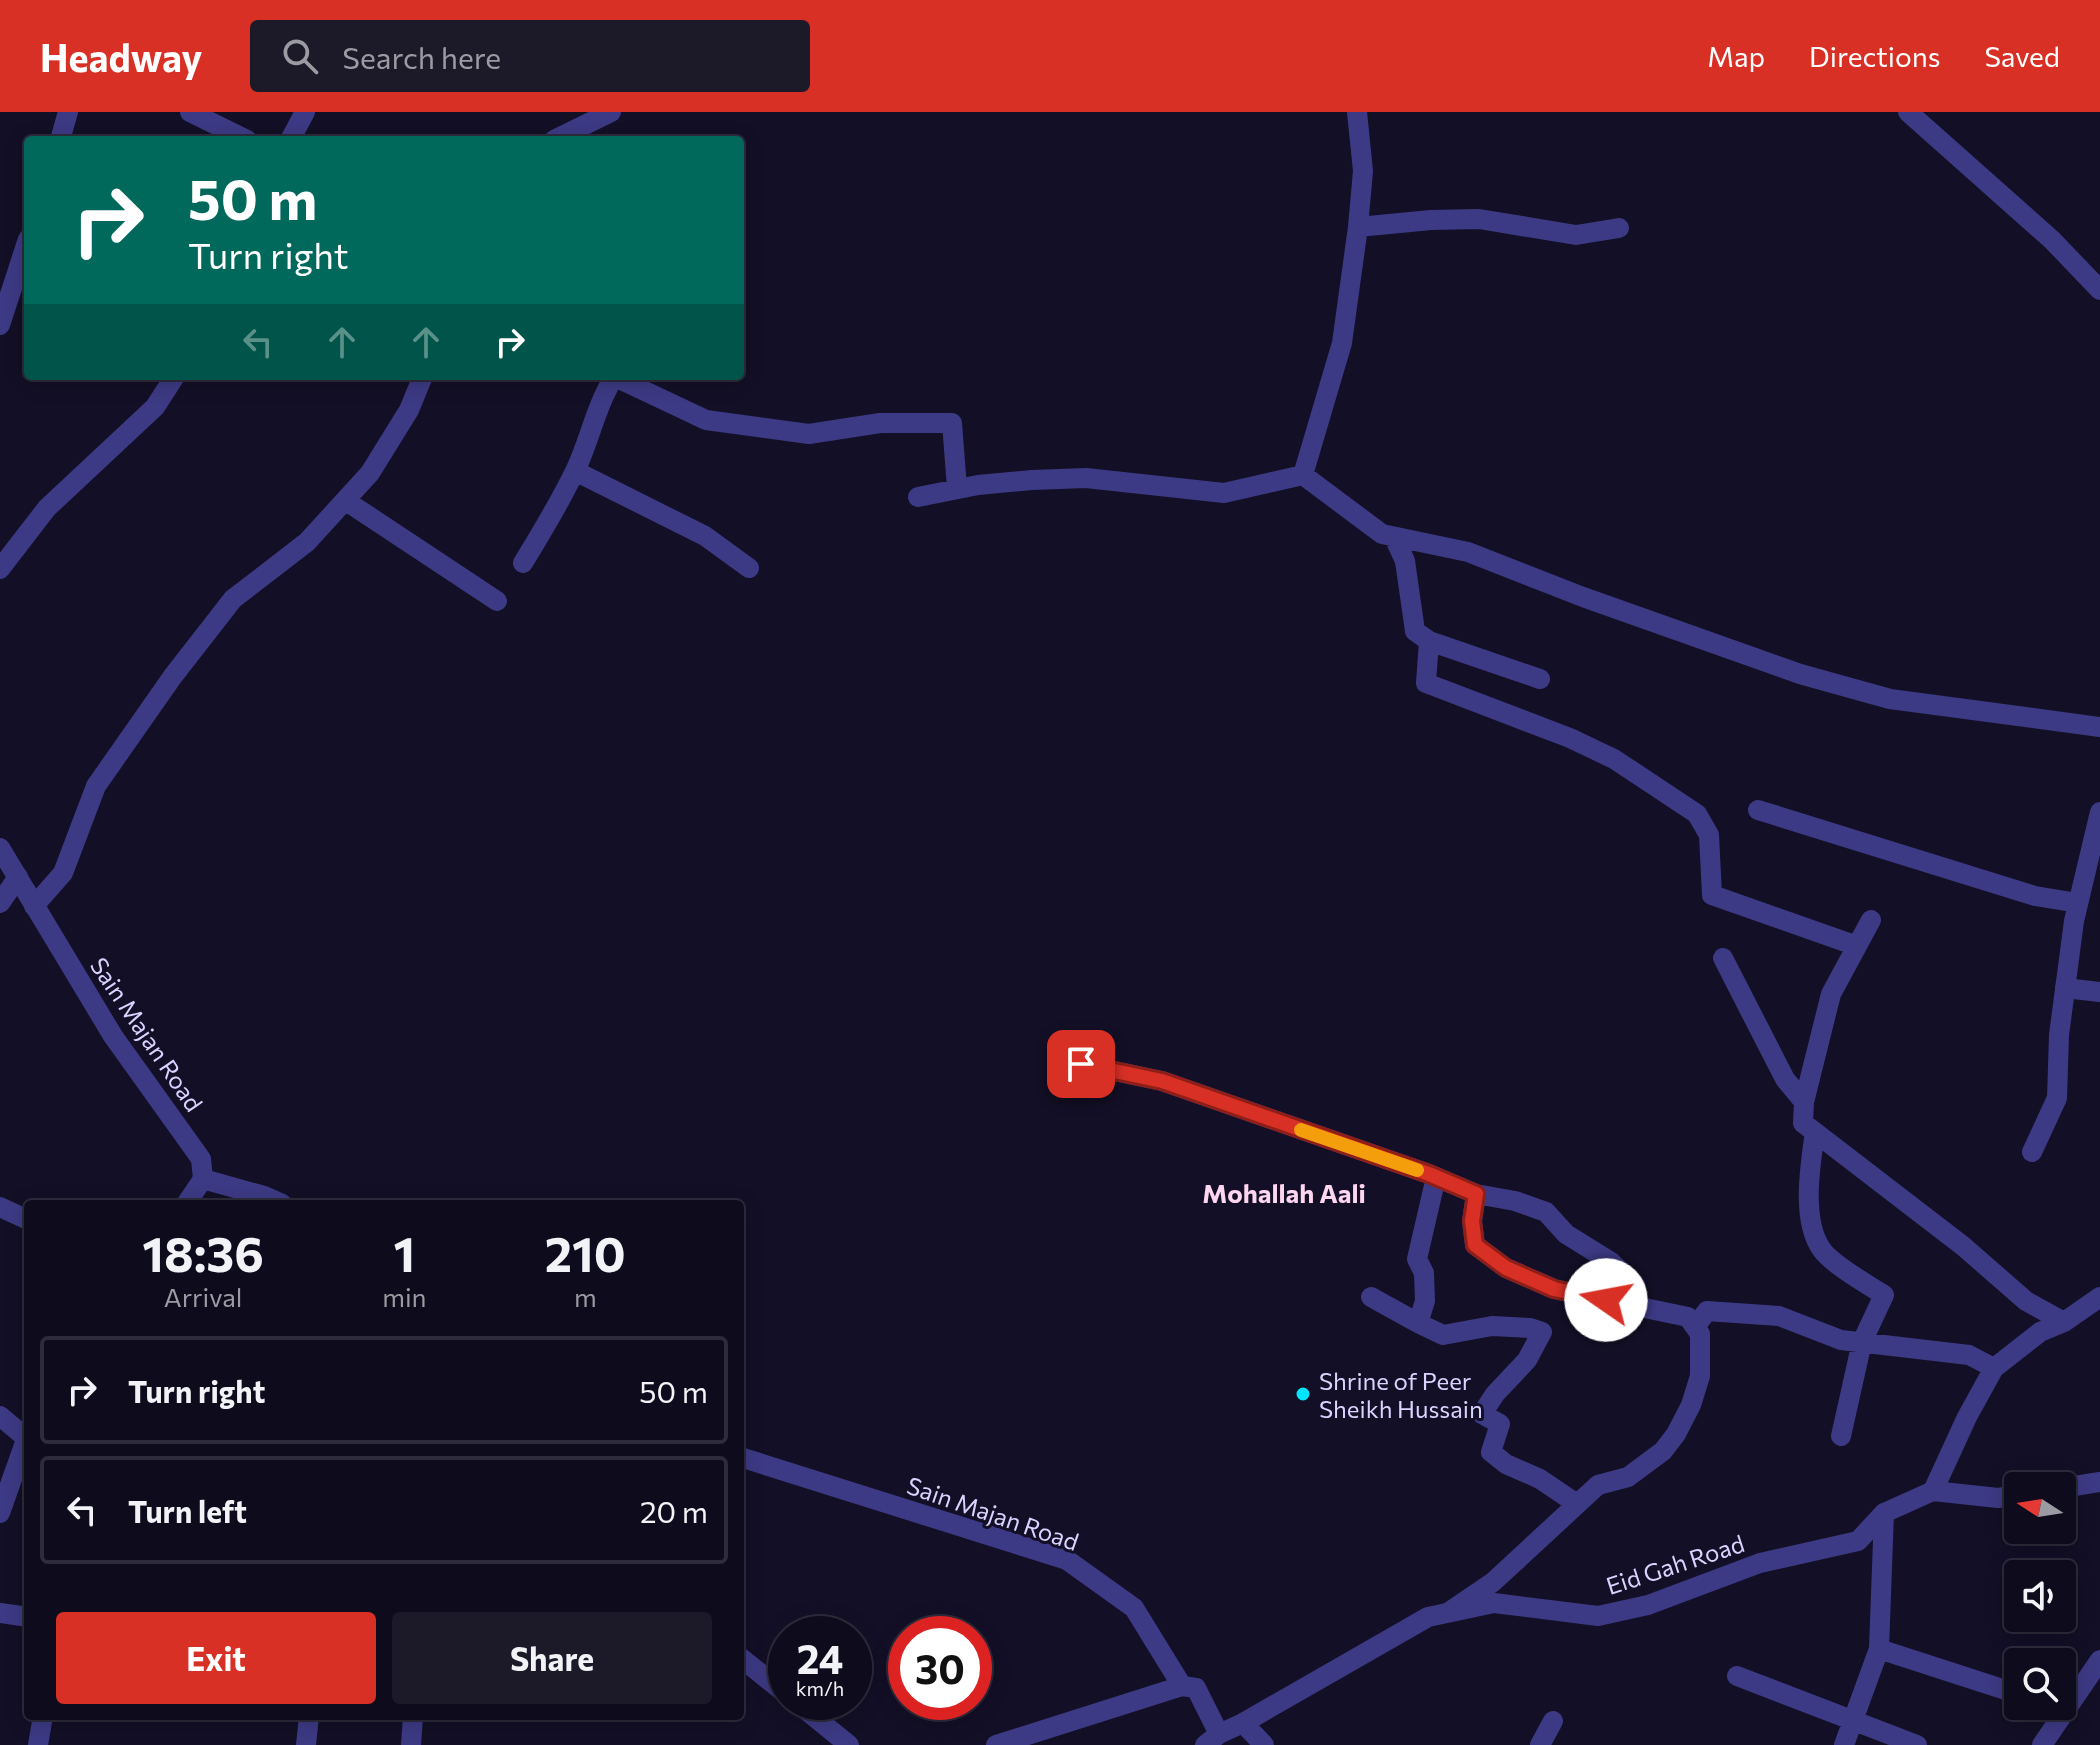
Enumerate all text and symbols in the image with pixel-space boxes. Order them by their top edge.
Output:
search box [250,20,810,92]
text: Headway [40,33,202,80]
icon: search [278,34,322,78]
text: Search here [342,38,501,75]
text: Map [1707,39,1765,73]
text: Directions [1809,39,1940,73]
text: Saved [1984,39,2060,73]
text: 50 m [188,163,317,232]
icon: right [56,168,160,272]
text: Turn right [188,232,349,276]
icon: left [236,320,280,364]
icon: ahead [320,320,364,364]
icon: ahead [404,320,448,364]
icon: right [488,320,532,364]
street label: Sain Majan Road [85,951,209,1117]
pin [1047,1030,1115,1098]
icon: arrive [1059,1042,1103,1086]
district label: Mohallah Aali [1202,1177,1366,1208]
text: 18:36 [142,1223,264,1282]
text: 1 [393,1223,415,1282]
text: 210 [545,1223,626,1282]
position arrow [1564,1258,1648,1342]
text: Arrival [164,1281,242,1312]
text: min [382,1281,426,1312]
text: m [574,1281,597,1312]
place label: Shrine of Peer Sheikh Hussain [1319,1366,1483,1423]
icon: right [60,1368,104,1412]
text: Turn right [128,1372,265,1409]
text: 50 m [639,1372,708,1409]
marker: Shrine of Peer Sheikh Hussain [1294,1385,1312,1403]
street label: Sain Majan Road [903,1470,1083,1556]
north arrow [2004,1472,2076,1544]
map controls [2004,1472,2076,1720]
icon: left [60,1488,104,1532]
text: Turn left [128,1492,247,1529]
text: 20 m [640,1492,708,1529]
street label: Eid Gah Road [1602,1528,1748,1600]
button: sound [2004,1560,2076,1632]
button: Exit [56,1612,376,1704]
button: Share [392,1612,712,1704]
speed limit sign: 30 [888,1616,992,1720]
text: 24 [797,1633,843,1682]
button: search [2004,1648,2076,1720]
text: km/h [796,1676,844,1700]

